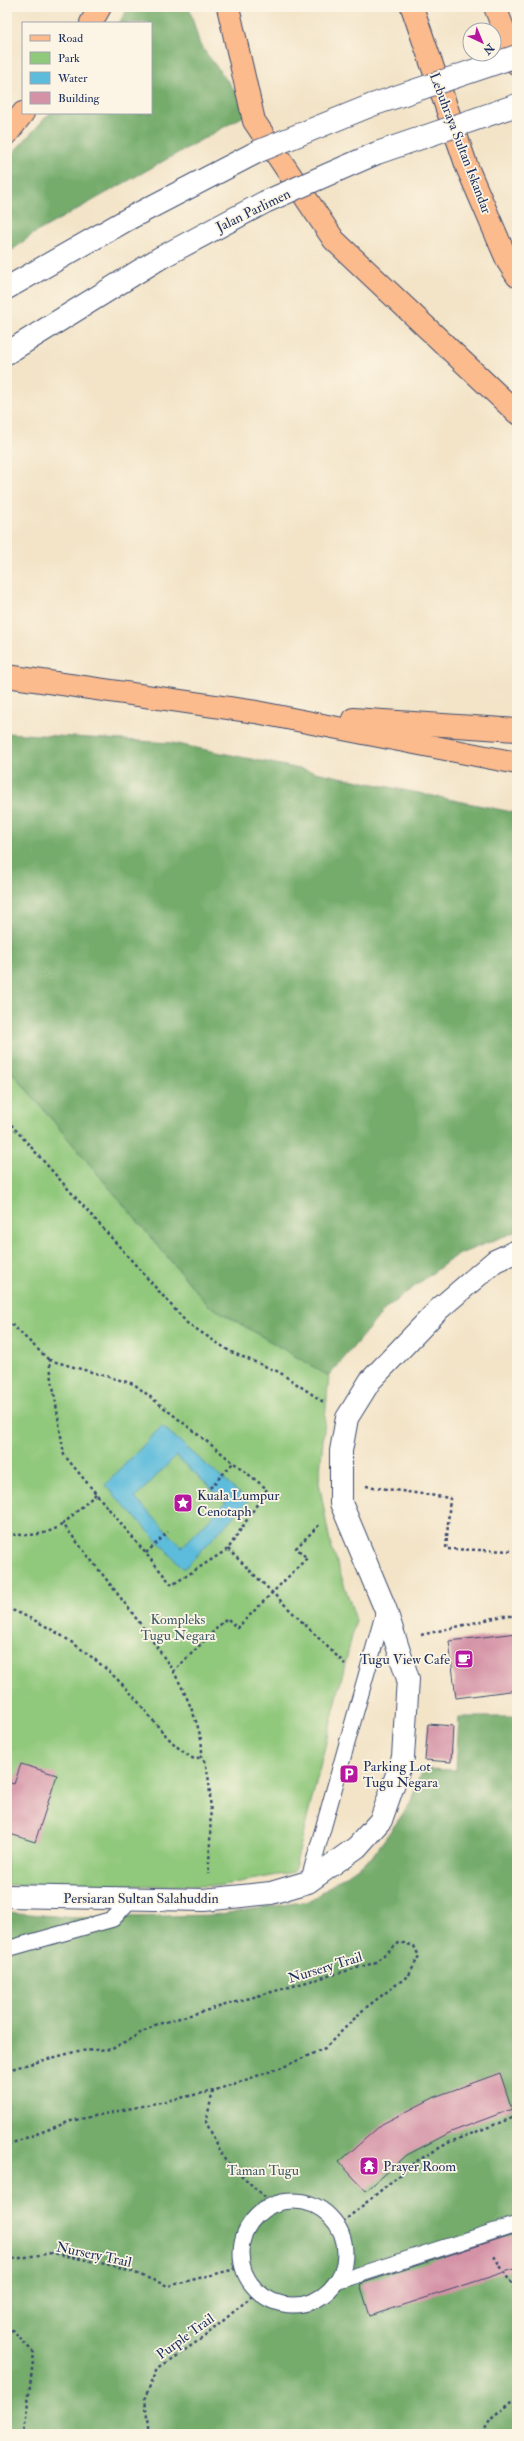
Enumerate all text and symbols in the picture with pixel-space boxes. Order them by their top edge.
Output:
legend [22,22,152,114]
north arrow [462,22,502,62]
text: Road [58,31,83,46]
text: N [480,40,497,58]
text: Park [58,51,80,66]
street label: Lebuhraya Sultan Iskandar [425,70,496,217]
text: Water [57,71,88,86]
text: Building [58,91,101,106]
street label: Jalan Parlimen [212,185,293,236]
place label: Kuala Lumpur Cenotaph [197,1487,280,1521]
place icon: Kuala Lumpur Cenotaph [172,1492,194,1514]
park label: Kompleks Tugu Negara [140,1611,216,1644]
cafe icon: Tugu View Cafe [453,1648,475,1670]
place label: Tugu View Cafe [359,1651,450,1668]
place label: Parking Lot Tugu Negara [363,1758,438,1791]
parking icon: Parking Lot Tugu Negara [338,1763,360,1785]
street label: Persiaran Sultan Salahuddin [63,1890,219,1907]
street label: Nursery Trail [286,1948,365,1988]
temple icon: Prayer Room [358,2155,380,2177]
place label: Prayer Room [383,2158,456,2176]
park label: Taman Tugu [227,2162,299,2179]
street label: Nursery Trail [54,2238,134,2272]
street label: Purple Trail [153,2310,218,2364]

